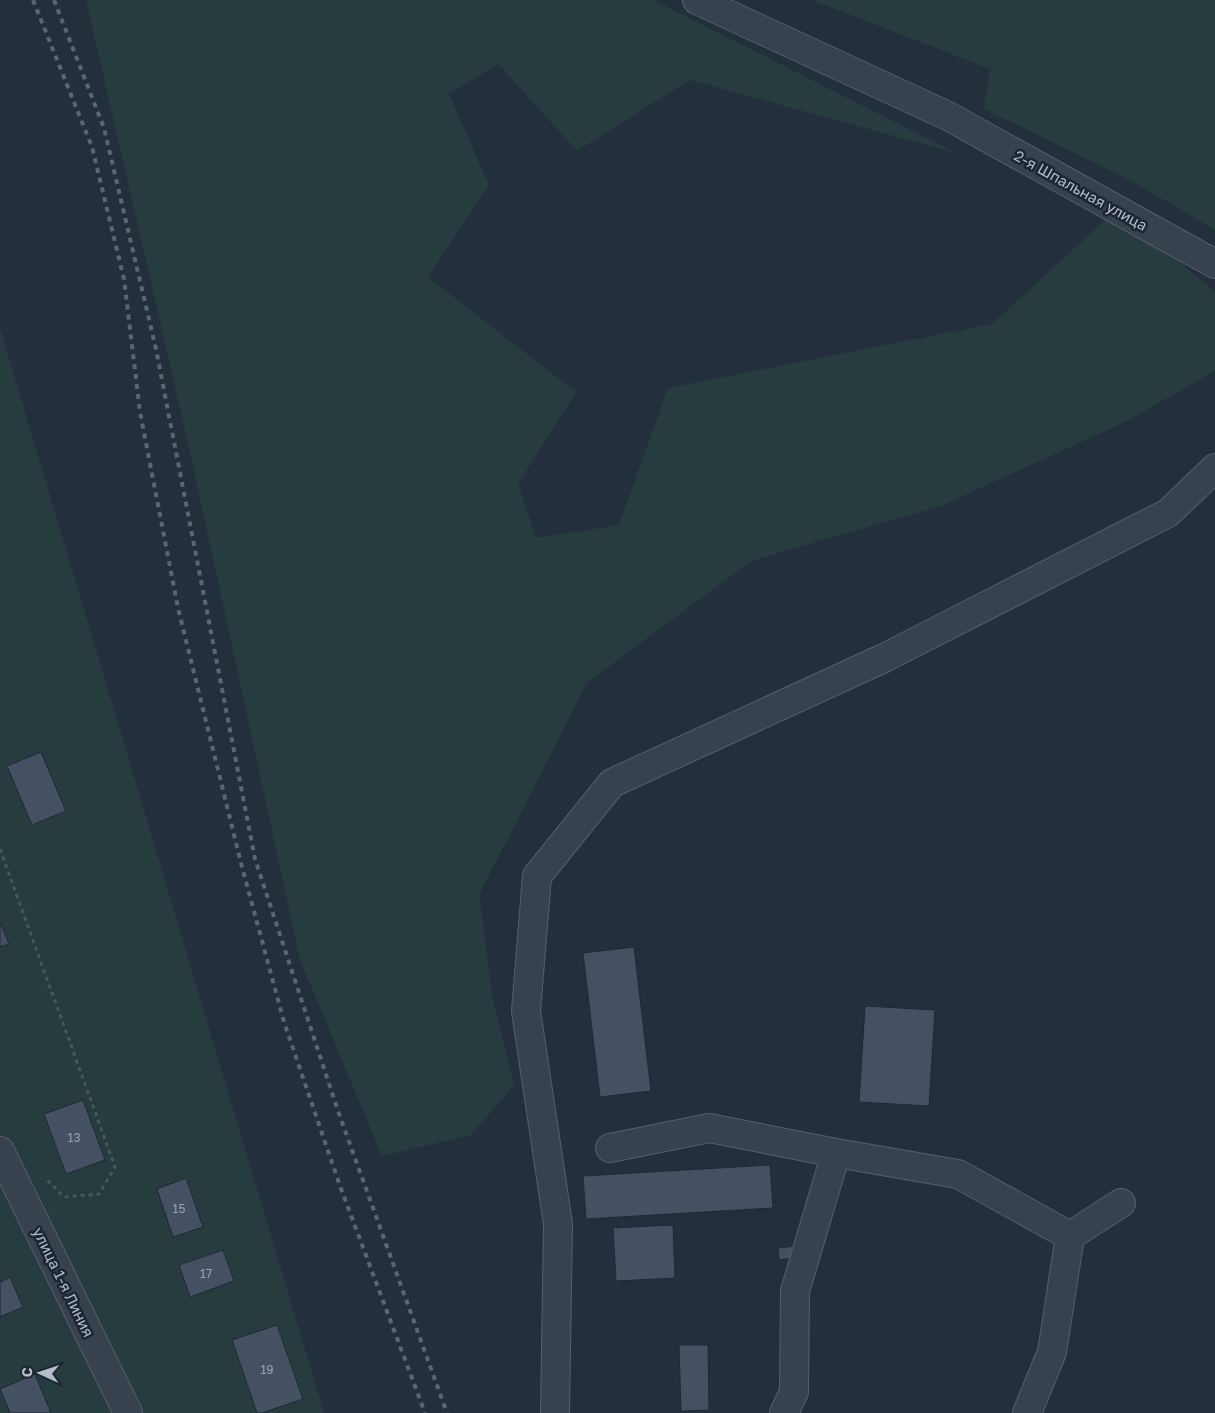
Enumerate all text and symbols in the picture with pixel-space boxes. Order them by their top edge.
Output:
street label: 2-я Шпальная улица [1011,146,1151,234]
house number: 13 [68,1130,80,1145]
house number: 15 [173,1201,185,1216]
street label: улица 1-я Линия [30,1224,98,1340]
house number: 17 [200,1266,212,1281]
north arrow [15,1348,65,1398]
house number: 19 [260,1362,274,1377]
text: С [18,1367,35,1378]

